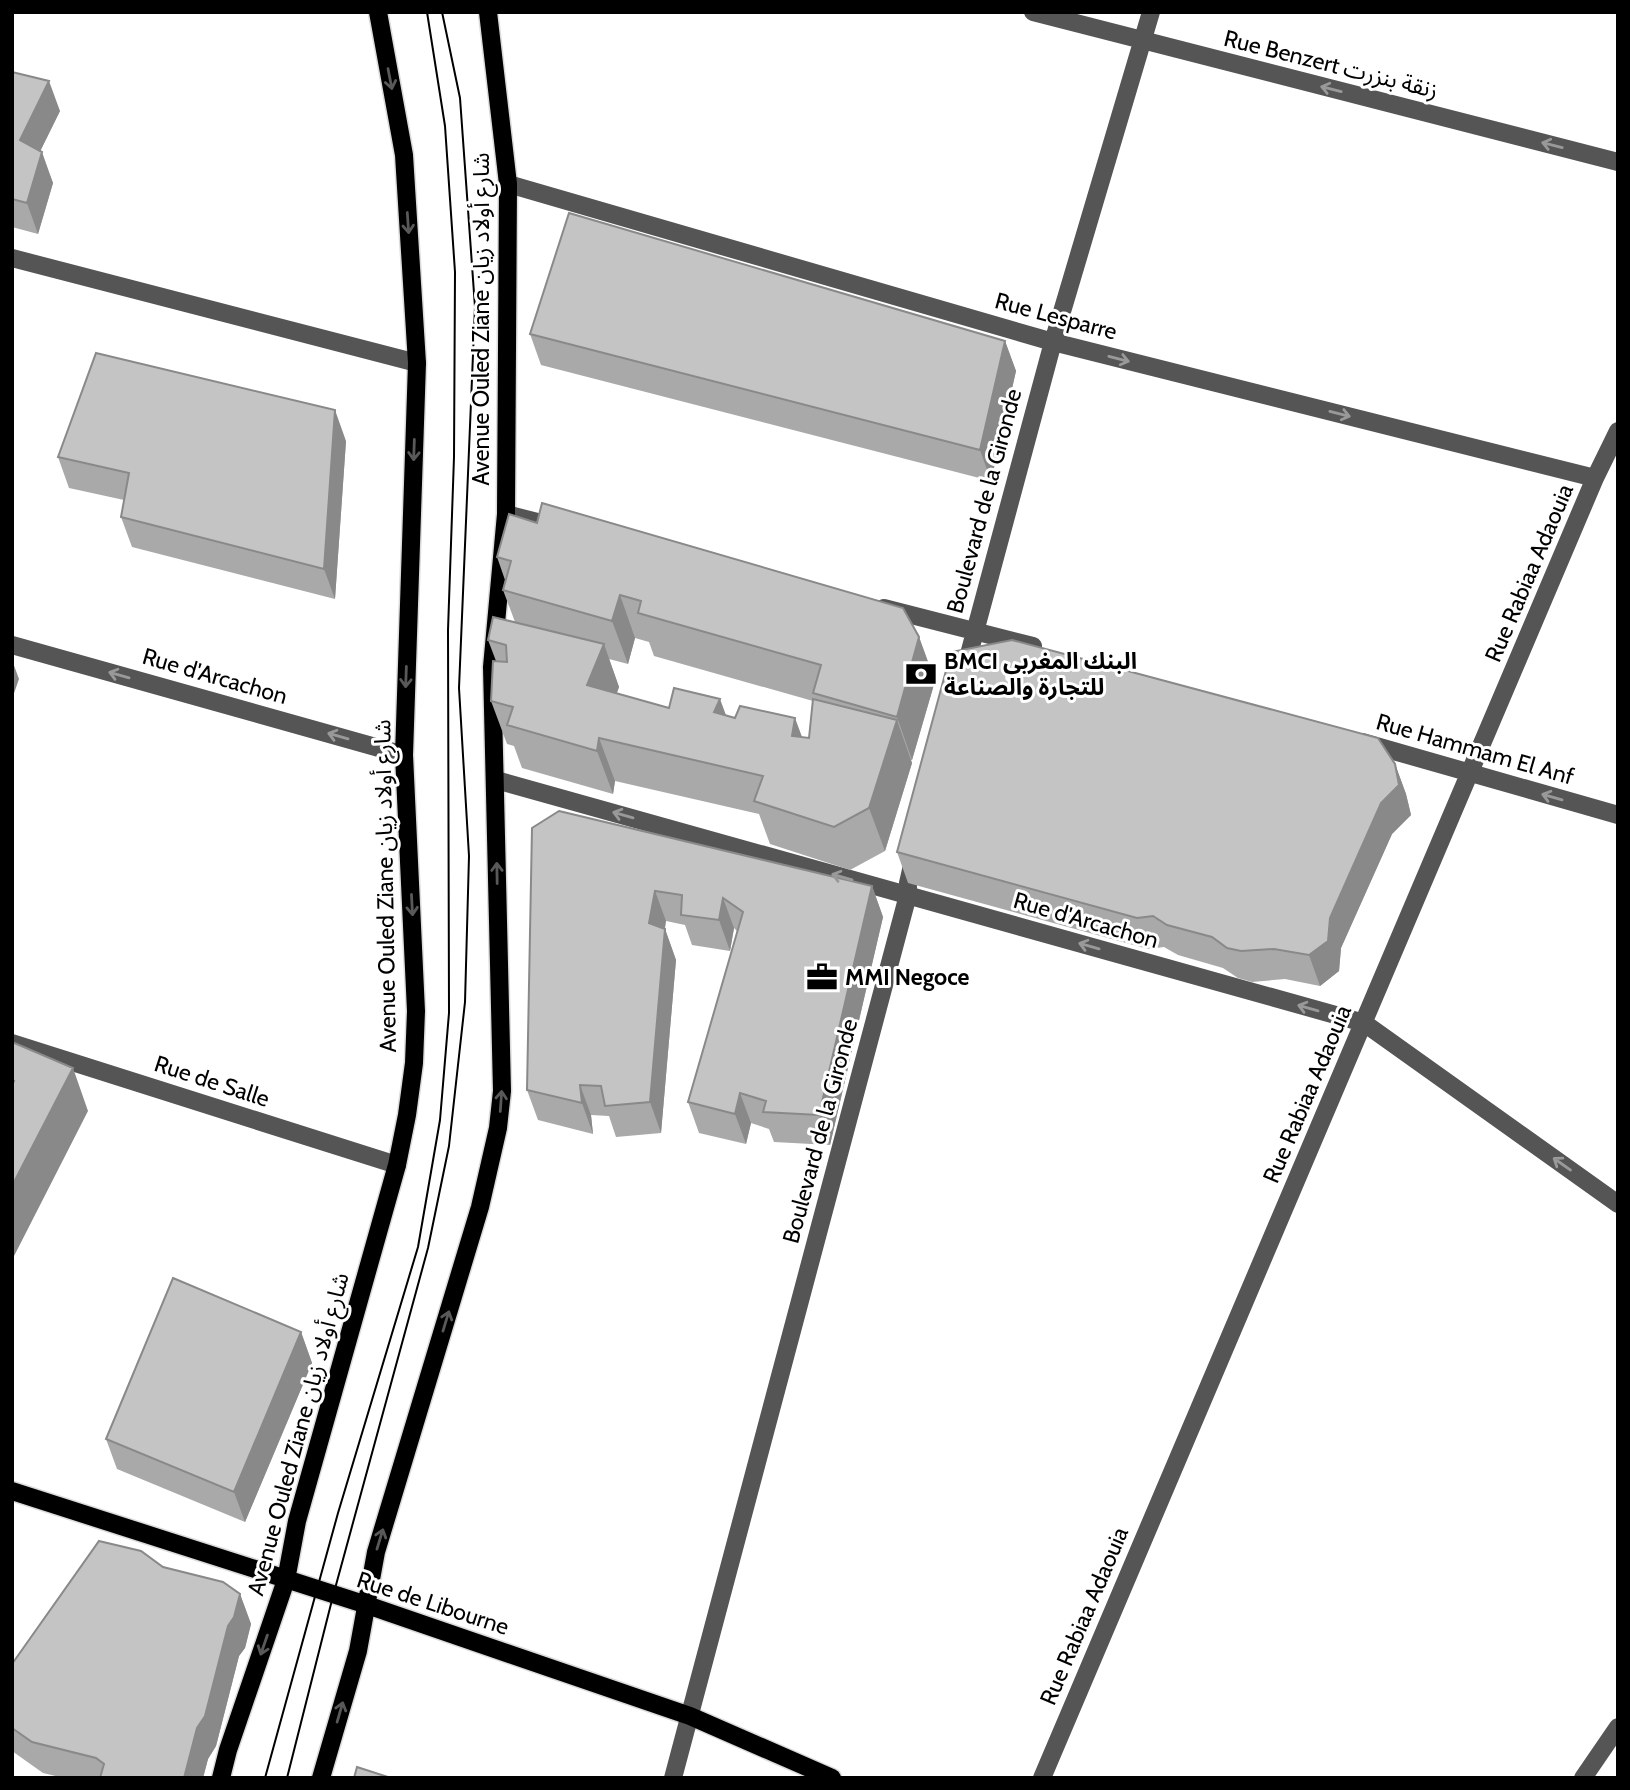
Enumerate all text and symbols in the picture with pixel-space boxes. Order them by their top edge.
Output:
street label: Rue Benzert زنقة بنزرت [1221,24,1441,104]
one-way arrow [384,67,397,90]
one-way arrow [1320,82,1343,95]
one-way arrow [1541,138,1563,151]
street label: Avenue Ouled Ziane شارع أولاد زيان [467,152,498,486]
one-way arrow [402,211,415,234]
street label: Rue Lesparre [992,286,1120,346]
one-way arrow [1107,353,1130,366]
street label: Boulevard de la Gironde [941,386,1027,616]
one-way arrow [1328,408,1350,421]
one-way arrow [408,438,421,461]
street label: Rue Rabiaa Adaouia [1479,480,1579,666]
street label: Rue d'Arcachon [139,642,291,710]
place label: BMCI البنك المغربي للتجارة والصناعة [944,647,1137,701]
bank icon: BMCI البنك المغربي للتجارة والصناعة [904,657,938,691]
one-way arrow [400,666,413,689]
one-way arrow [108,668,131,681]
street label: Rue Hammam El Anf [1373,707,1577,791]
street label: Avenue Ouled Ziane شارع أولاد زيان [368,719,405,1053]
one-way arrow [327,729,349,742]
one-way arrow [1541,789,1563,802]
one-way arrow [612,808,634,821]
one-way arrow [491,862,504,885]
one-way arrow [831,869,853,882]
street label: Rue d'Arcachon [1010,886,1162,954]
one-way arrow [406,893,419,915]
one-way arrow [1078,939,1101,952]
office icon: MMI Negoce [805,960,839,994]
place label: MMI Negoce [845,963,970,991]
one-way arrow [1297,1000,1319,1013]
street label: Rue Rabiaa Adaouia [1257,1001,1357,1187]
street label: Boulevard de la Gironde [777,1016,863,1246]
street label: Rue de Salle [151,1049,273,1113]
one-way arrow [495,1090,508,1112]
one-way arrow [1553,1157,1572,1171]
street label: Avenue Ouled Ziane شارع أولاد زيان [241,1269,358,1599]
one-way arrow [440,1310,453,1332]
street label: Rue Rabiaa Adaouia [1034,1523,1134,1709]
one-way arrow [375,1528,388,1550]
street label: Rue de Libourne [354,1565,513,1641]
one-way arrow [257,1634,270,1656]
one-way arrow [335,1702,348,1724]

